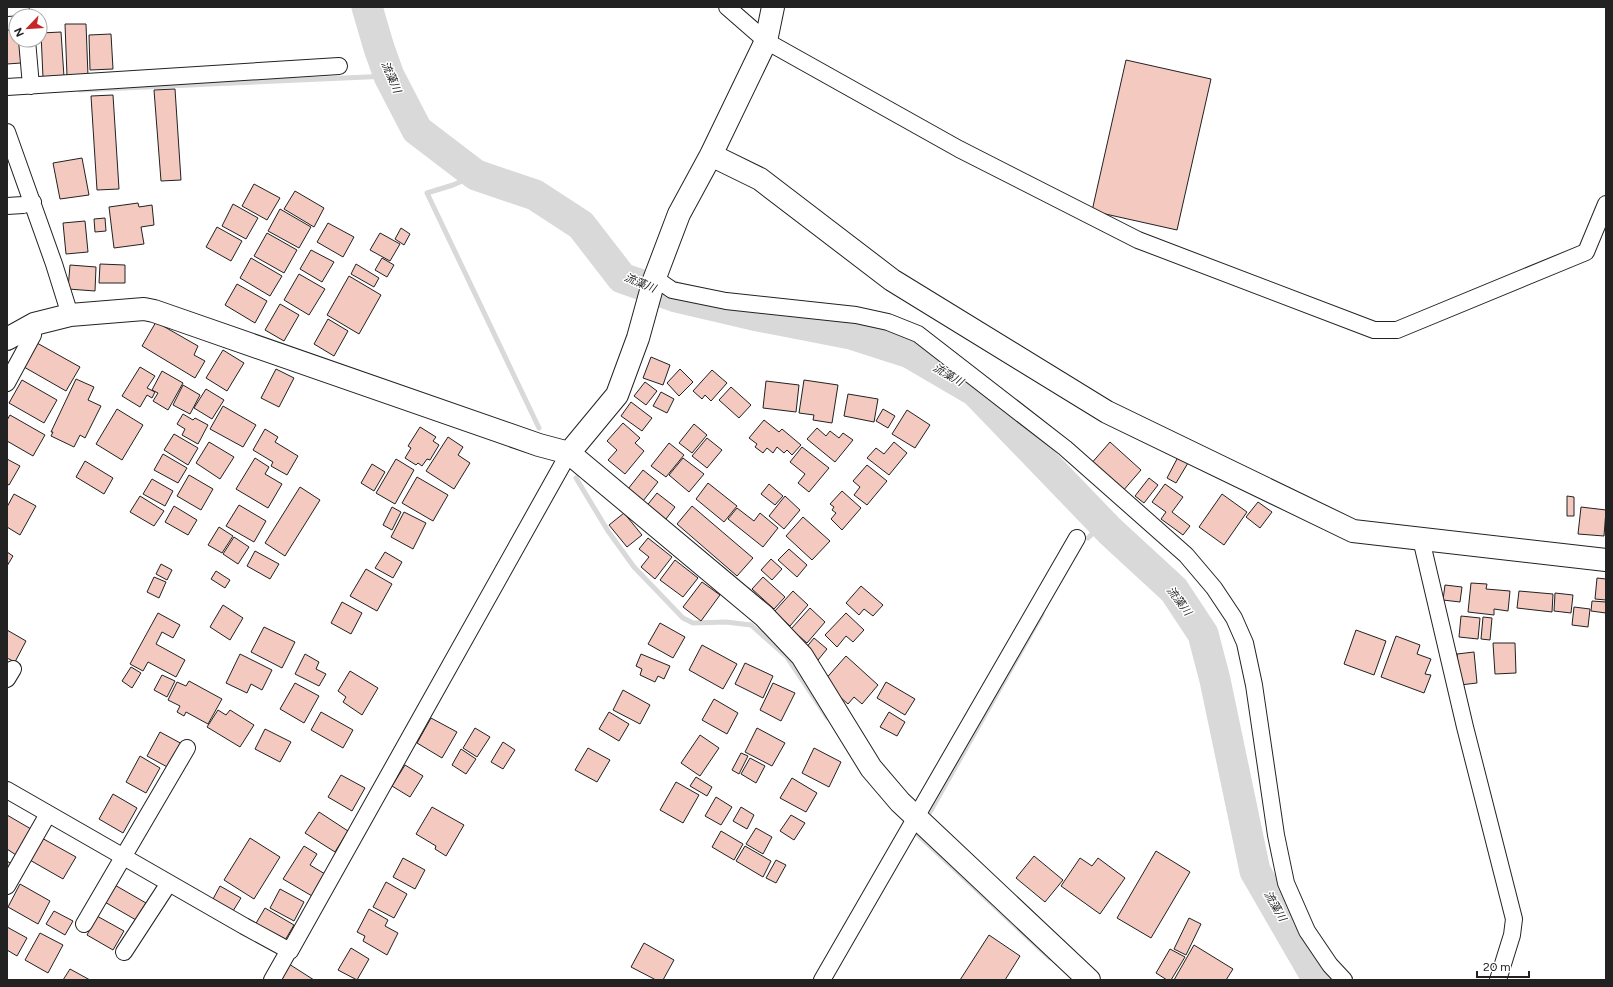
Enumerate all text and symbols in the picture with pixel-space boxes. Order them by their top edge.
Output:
north arrow [8,8,48,48]
text: N [12,25,27,39]
water label: 流藻川 [379,59,404,96]
water label: 流藻川 [622,271,659,296]
water label: 流藻川 [930,361,966,389]
water label: 流藻川 [1164,584,1195,619]
water label: 流藻川 [1261,888,1289,924]
scale bar [1477,953,1529,979]
text: 20 m [1483,960,1511,974]

